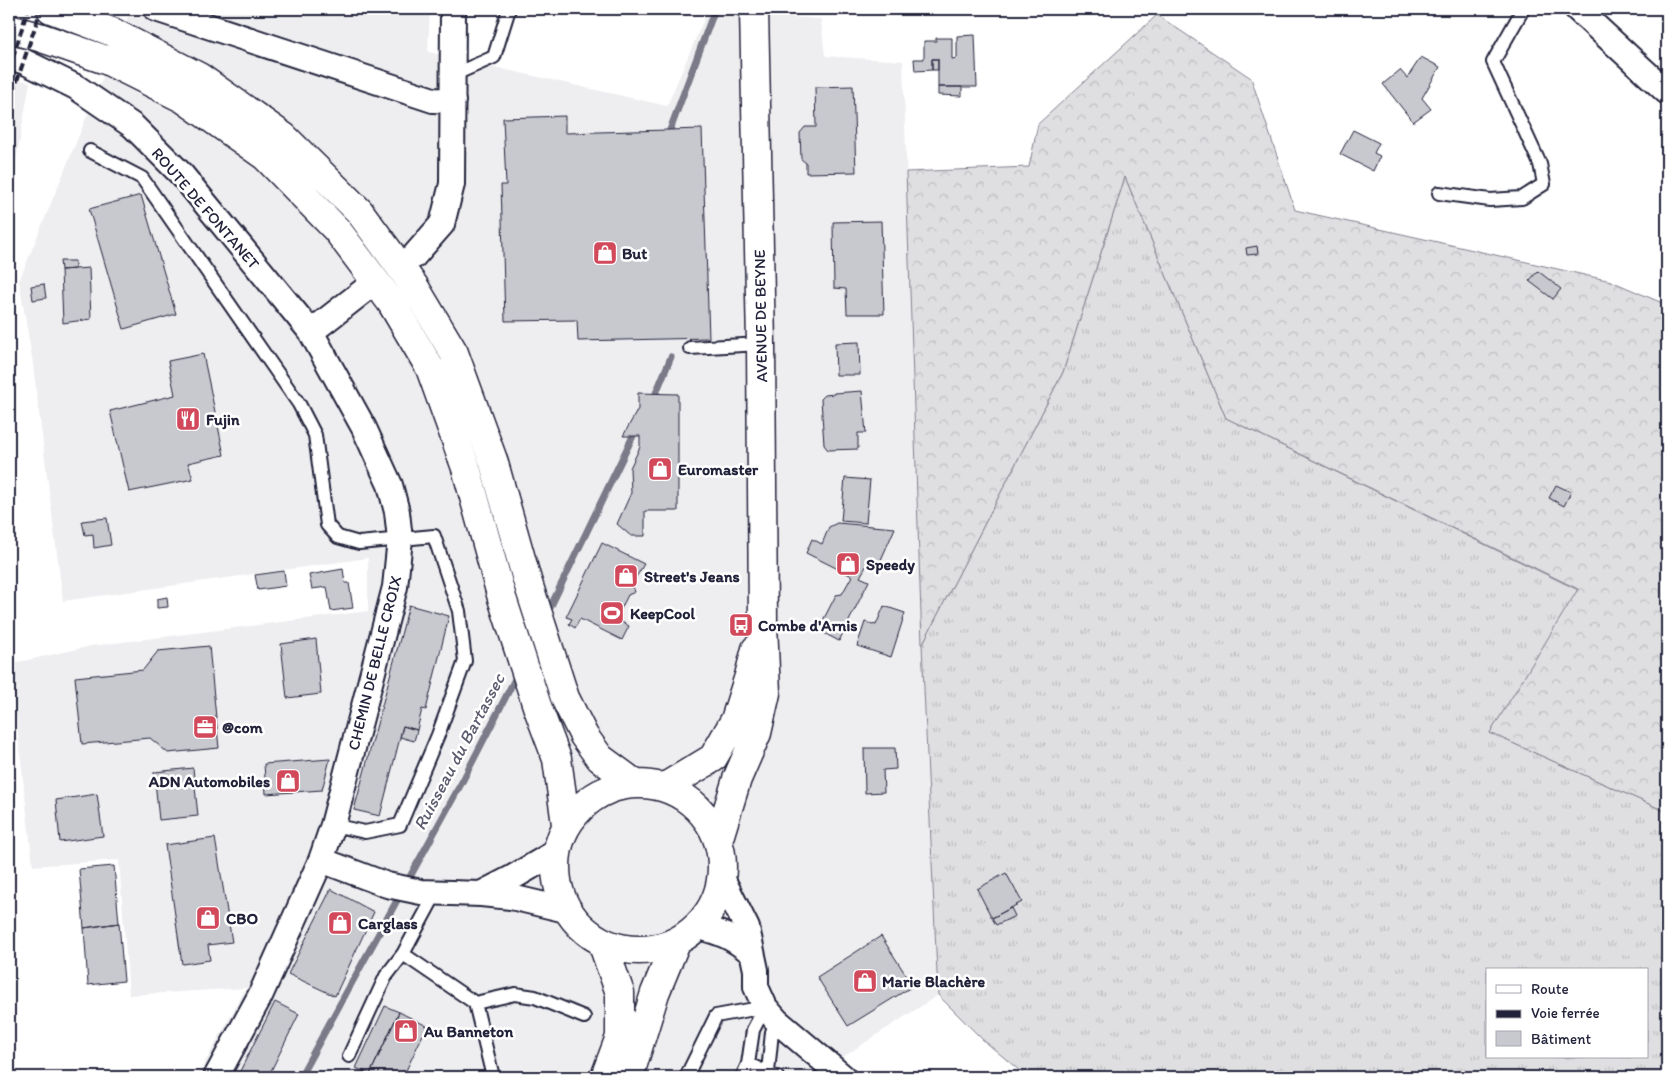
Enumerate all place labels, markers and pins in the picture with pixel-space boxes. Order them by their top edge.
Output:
shop icon: But [592,240,618,266]
place label: But [622,244,647,263]
restaurant icon: Fujin [175,406,201,432]
place label: Fujin [206,410,240,430]
shop icon: Euromaster [647,456,673,482]
place label: Euromaster [678,460,759,479]
shop icon: Speedy [835,551,861,577]
place label: Speedy [866,555,915,575]
shop icon: Street's Jeans [613,563,639,589]
place label: Street's Jeans [644,567,740,586]
sports icon: KeepCool [599,600,625,626]
place label: KeepCool [630,604,695,624]
bus stop icon: Combe d'Arnis [728,612,754,638]
place label: Combe d'Arnis [758,616,858,635]
office icon: @com [192,714,218,740]
place label: @com [222,718,263,737]
shop icon: ADN Automobiles [275,768,301,794]
place label: ADN Automobiles [148,772,270,791]
shop icon: CBO [195,905,221,931]
place label: CBO [226,909,258,928]
shop icon: Carglass [327,910,353,936]
place label: Carglass [358,914,418,934]
shop icon: Marie Blachère [852,968,878,994]
place label: Marie Blachère [882,972,985,991]
shop icon: Au Banneton [393,1018,419,1044]
place label: Au Banneton [423,1022,514,1041]

